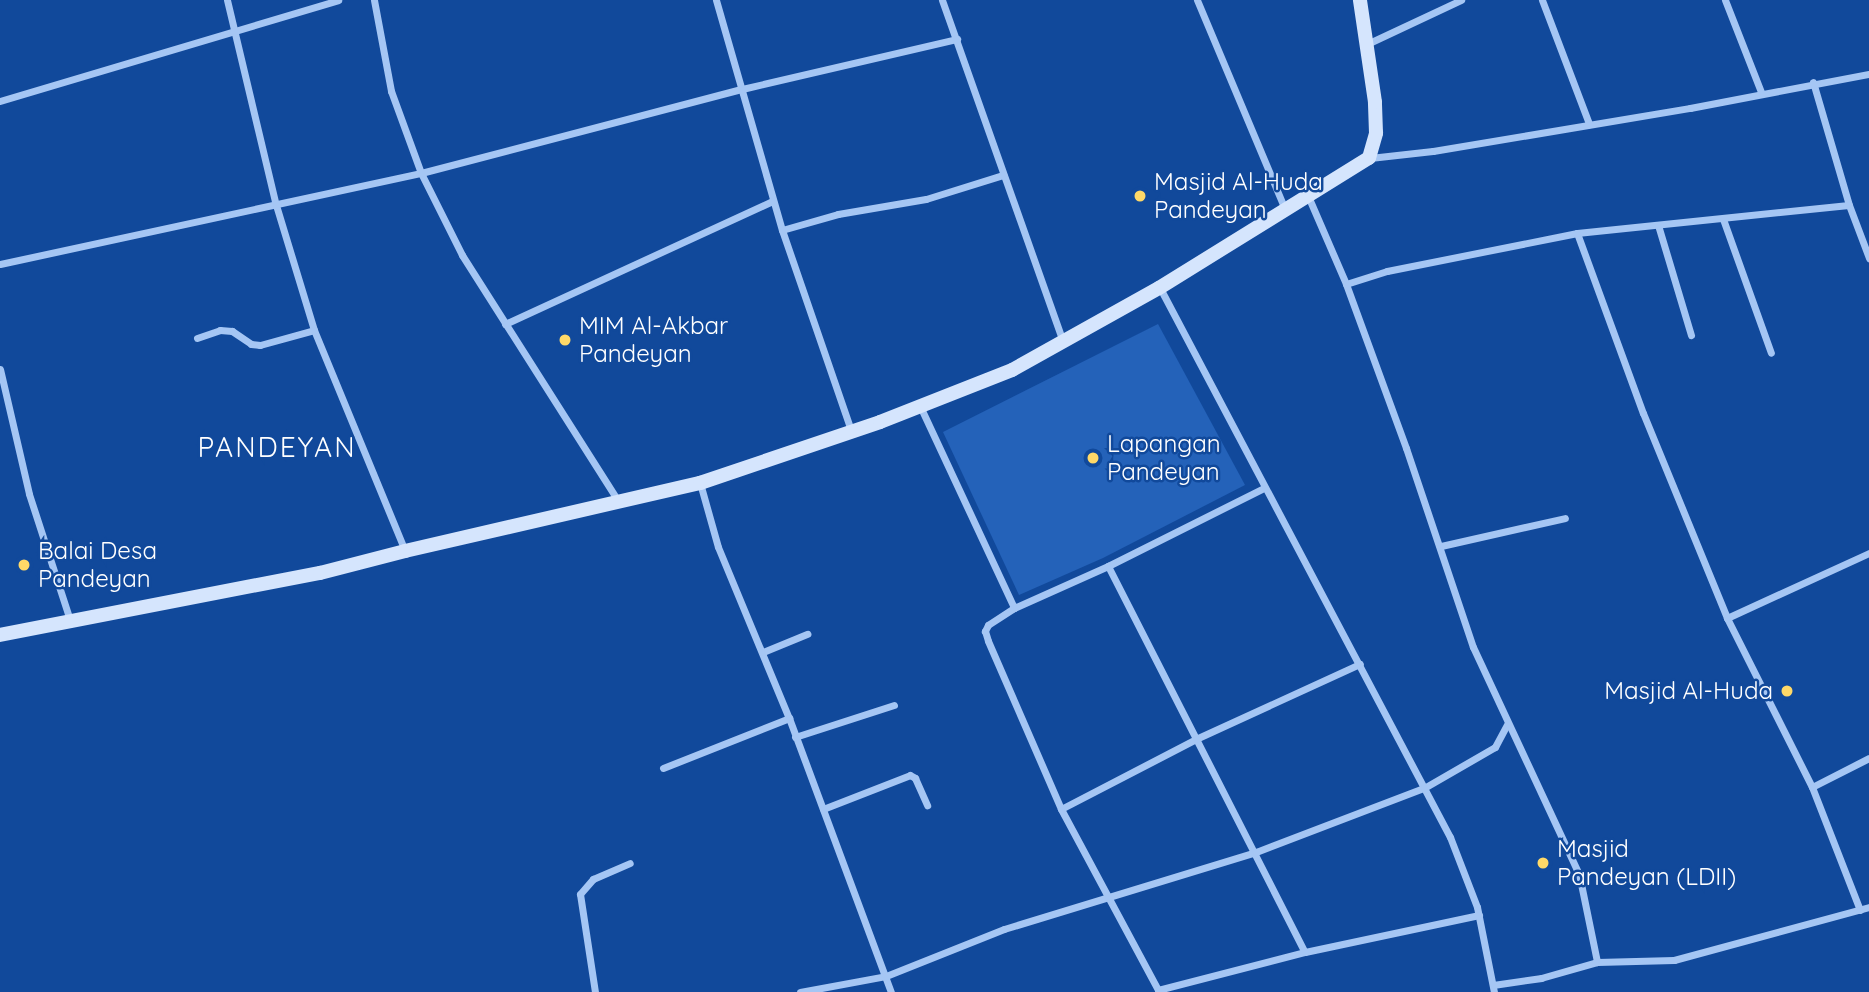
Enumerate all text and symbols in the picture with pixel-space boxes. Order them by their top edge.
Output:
place label: Masjid Al-Huda Pandeyan [1154,168,1323,224]
marker: Masjid Al-Huda Pandeyan [1132,188,1148,204]
place label: MIM Al-Akbar Pandeyan [579,312,728,368]
marker: MIM Al-Akbar Pandeyan [557,332,573,348]
district label: PANDEYAN [198,430,356,464]
place label: Lapangan Pandeyan [1107,430,1221,486]
marker: Lapangan Pandeyan [1085,450,1101,466]
place label: Balai Desa Pandeyan [38,537,157,593]
marker: Balai Desa Pandeyan [16,557,32,573]
place label: Masjid Al-Huda [1604,677,1773,705]
marker: Masjid Al-Huda [1779,683,1795,699]
place label: Masjid Pandeyan (LDII) [1557,835,1736,891]
marker: Masjid Pandeyan (LDII) [1535,855,1551,871]

